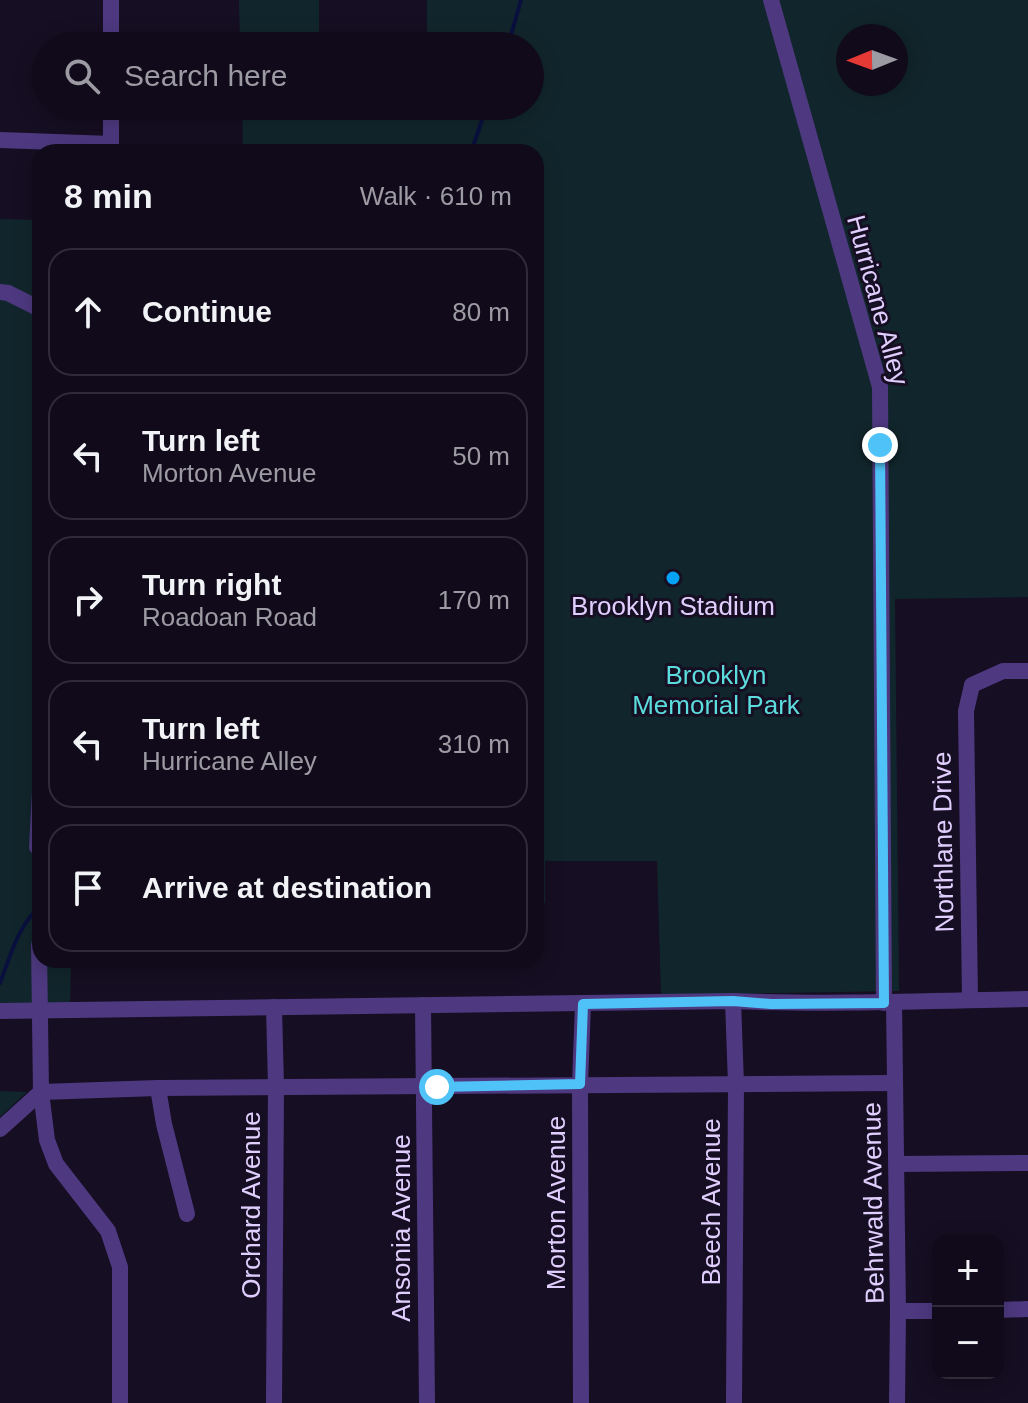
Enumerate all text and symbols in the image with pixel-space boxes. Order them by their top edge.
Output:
north arrow [836,24,908,96]
search box [32,32,544,120]
icon: search [60,54,104,98]
text: Search here [124,59,287,92]
text: 8 min [64,177,153,215]
text: Walk · 610 m [360,181,512,211]
street label: Hurricane Alley [841,212,915,388]
icon: ahead [66,290,110,334]
text: Continue [142,295,272,328]
text: 80 m [452,297,510,327]
text: Turn left [142,424,260,457]
route end [862,427,898,463]
icon: left [66,434,110,478]
text: 50 m [452,441,510,471]
text: Morton Avenue [142,458,316,488]
text: Turn right [142,568,281,601]
marker: Brooklyn Stadium [664,569,682,587]
icon: right [66,578,110,622]
text: 170 m [438,585,510,615]
place label: Brooklyn Stadium [571,591,775,621]
text: Roadoan Road [142,602,317,632]
park label: Brooklyn Memorial Park [632,660,801,720]
text: Turn left [142,712,260,745]
icon: left [66,722,110,766]
text: 310 m [438,729,510,759]
text: Hurricane Alley [142,746,317,776]
street label: Northlane Drive [926,751,960,933]
icon: arrive [66,866,110,910]
text: Arrive at destination [142,871,432,904]
route start [419,1069,455,1105]
street label: Behrwald Avenue [856,1102,890,1304]
street label: Orchard Avenue [236,1111,266,1299]
street label: Morton Avenue [541,1116,571,1290]
street label: Beech Avenue [696,1118,726,1286]
street label: Ansonia Avenue [386,1134,416,1322]
map controls [932,1235,1004,1379]
button: + [932,1235,1004,1307]
button: − [932,1307,1004,1379]

